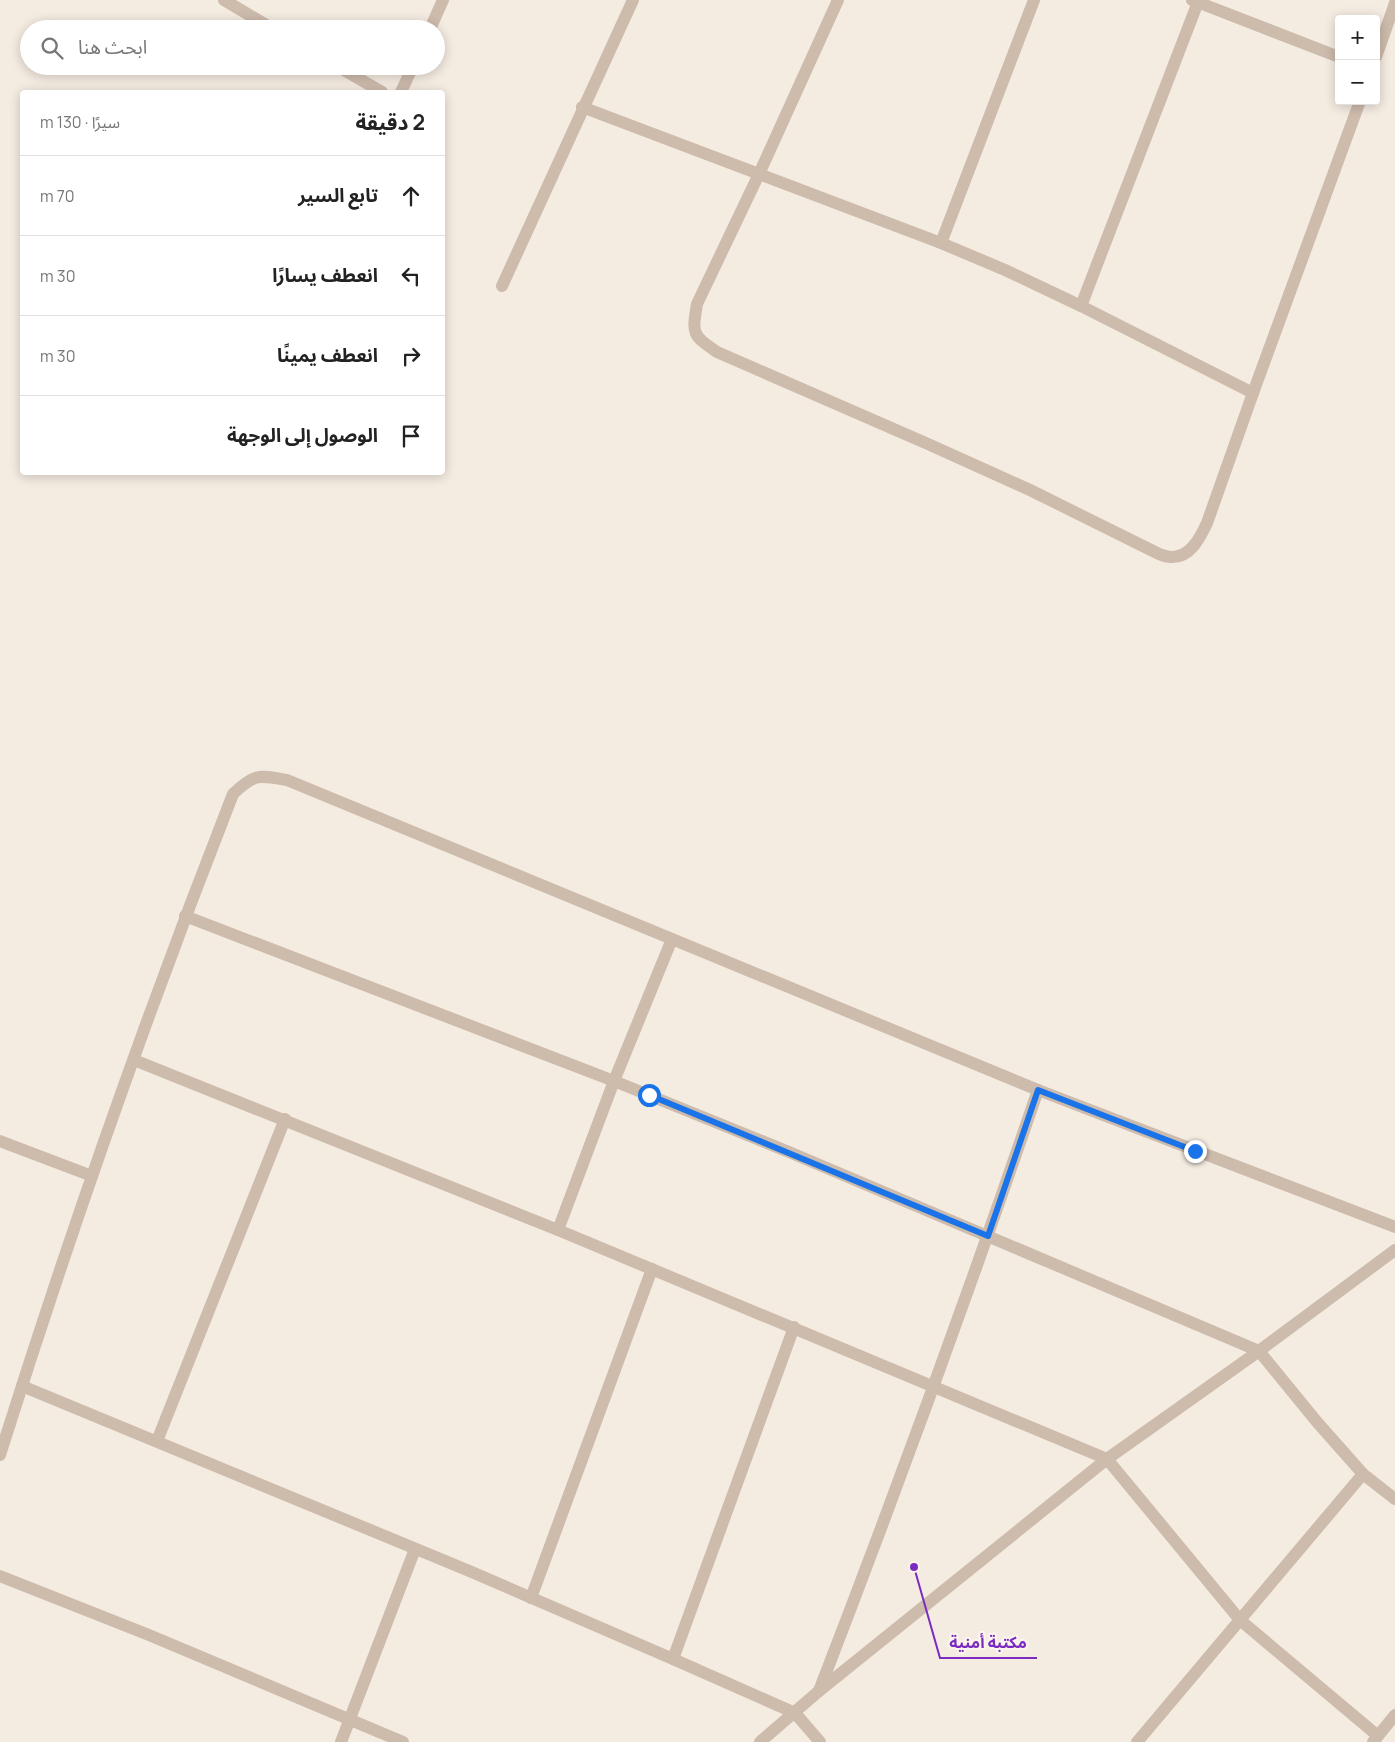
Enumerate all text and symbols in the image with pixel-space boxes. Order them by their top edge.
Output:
map controls [1335,15,1380,105]
button: + [1335,15,1380,60]
search box [20,20,445,75]
icon: search [38,34,66,62]
text: ابحث هنا [78,34,147,60]
button: − [1335,60,1380,105]
text: 2 دقيقة [355,108,425,136]
text: سيرًا · 130 m [40,111,120,133]
text: تابع السير [298,182,378,208]
icon: ahead [397,182,425,210]
text: 70 m [40,185,75,207]
text: انعطف يسارًا [272,262,378,288]
icon: left [397,262,425,290]
text: 30 m [40,265,75,287]
text: انعطف يمينًا [277,342,378,368]
icon: right [397,342,425,370]
text: 30 m [40,345,75,367]
text: الوصول إلى الوجهة [227,422,378,448]
icon: arrive [397,422,425,450]
route start [638,1084,661,1107]
route end [1184,1140,1207,1163]
callout: مكتبة أمنية [940,1627,1037,1658]
text: مكتبة أمنية [949,1631,1027,1653]

